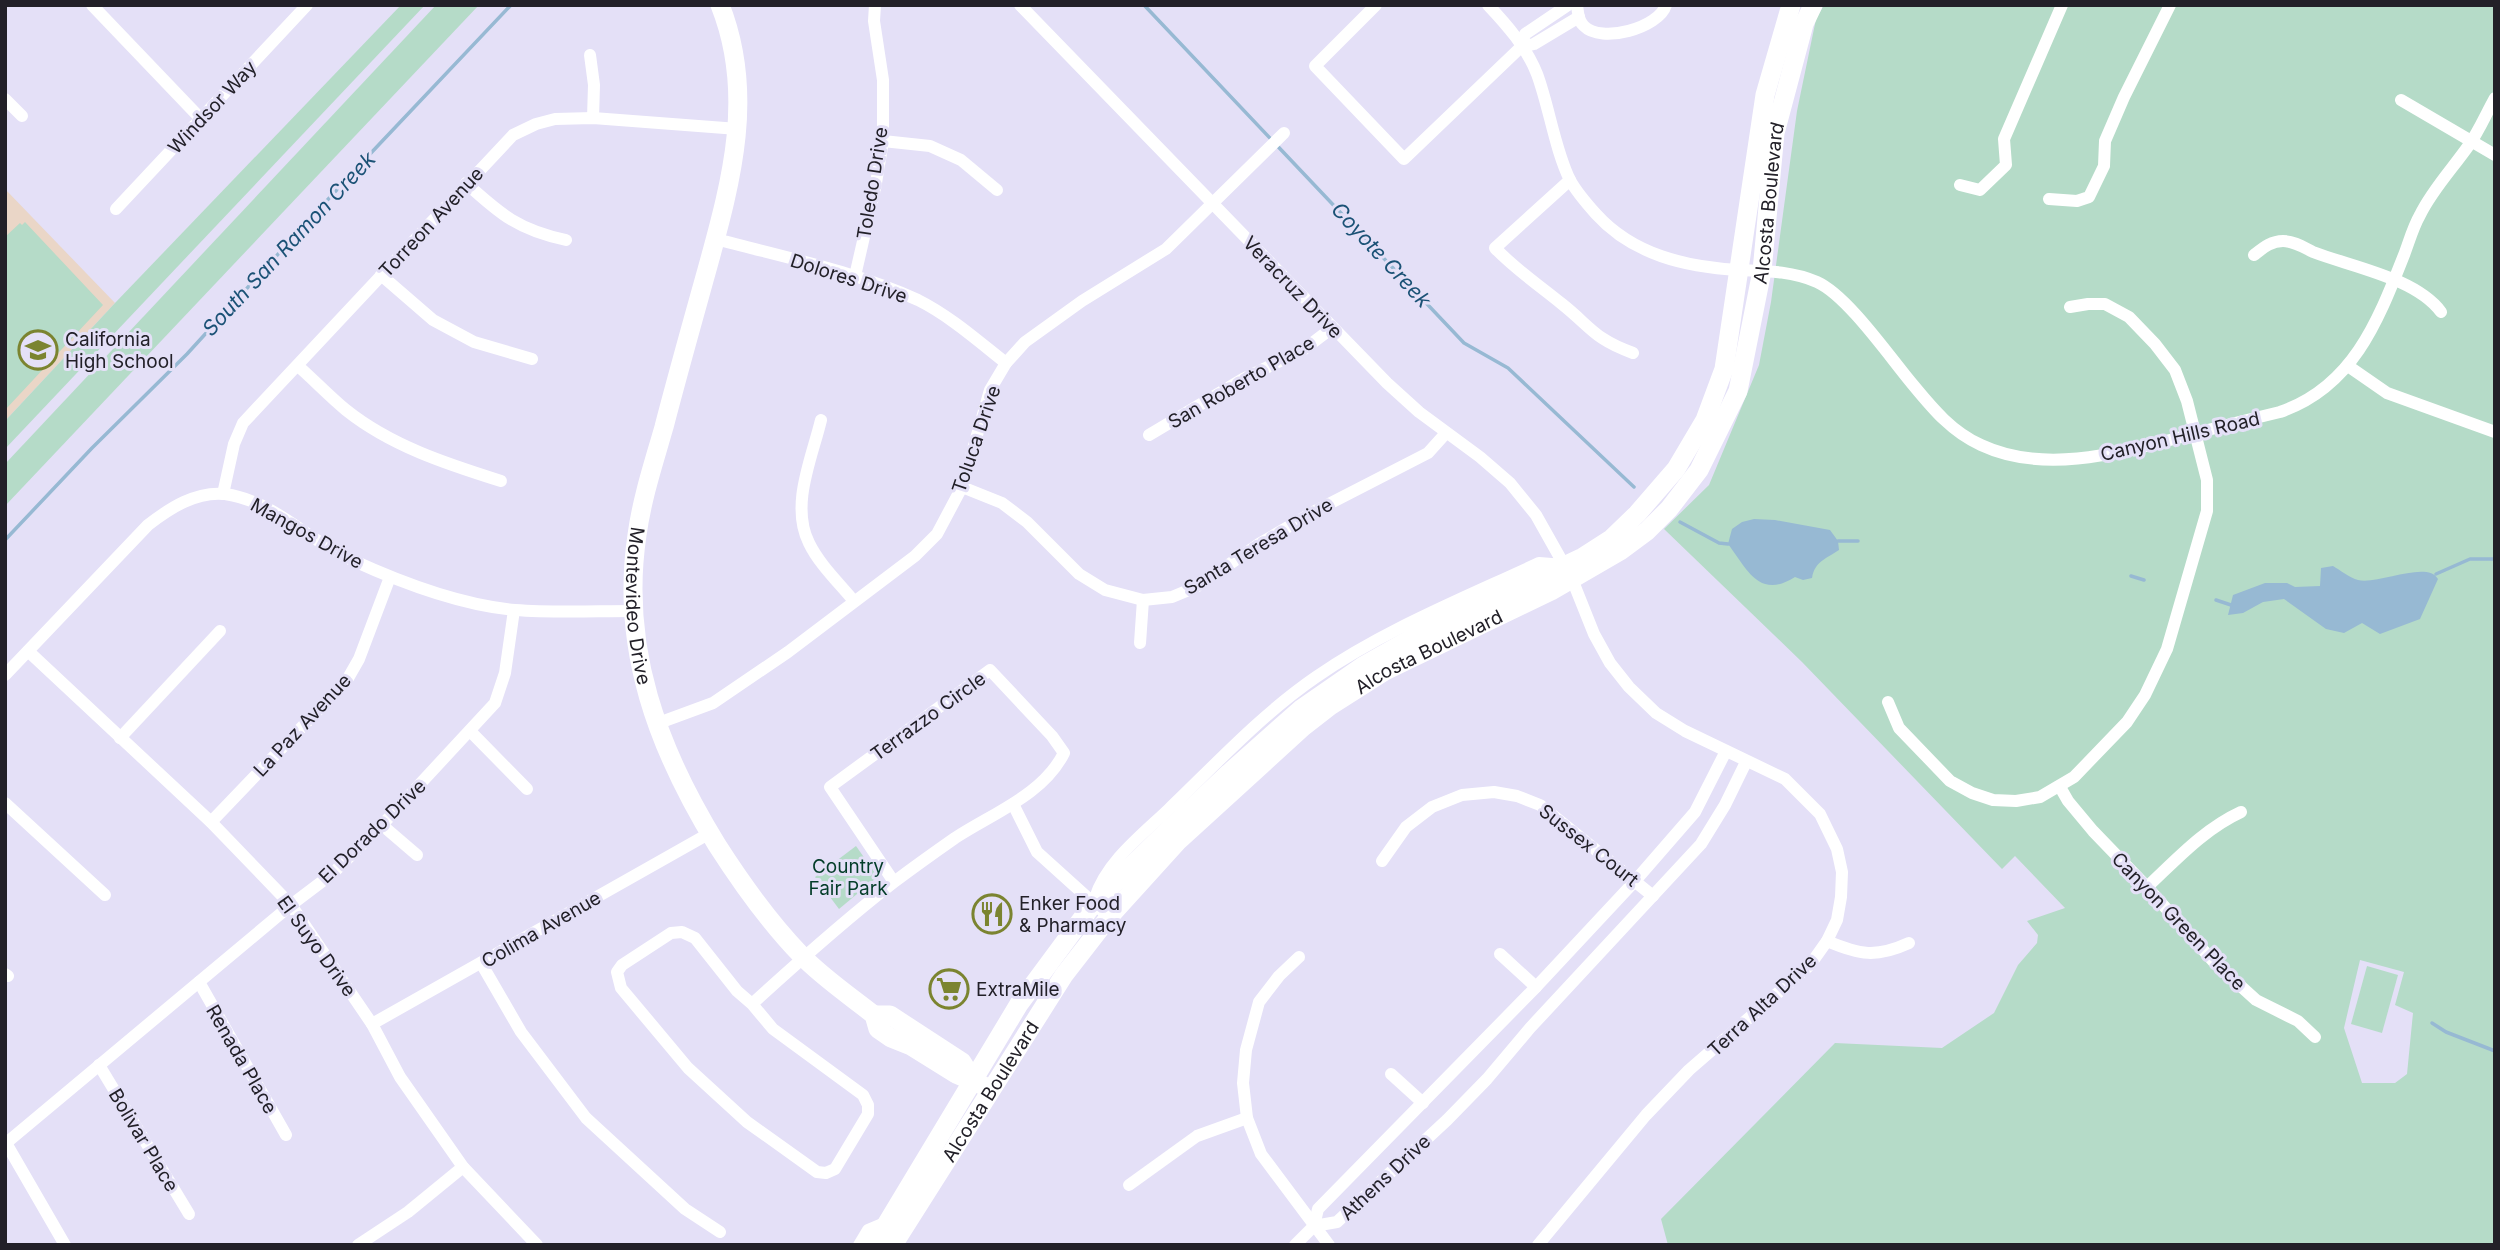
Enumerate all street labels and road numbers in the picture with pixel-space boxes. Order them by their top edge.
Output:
street label: Windsor Way [163,56,262,159]
street label: Alcosta Boulevard [1749,120,1789,286]
street label: Toledo Drive [852,125,893,241]
street label: Torreon Avenue [374,162,488,282]
street label: Veracruz Drive [1238,231,1347,343]
street label: Dolores Drive [787,249,910,308]
street label: San Roberto Place [1164,331,1318,434]
street label: Toluca Drive [947,382,1006,496]
street label: Canyon Hills Road [2098,407,2262,466]
street label: Mangos Drive [247,493,367,574]
street label: Santa Teresa Drive [1180,493,1337,600]
street label: Montevideo Drive [621,525,656,687]
street label: Alcosta Boulevard [1351,605,1506,699]
street label: Terrazzo Circle [866,667,990,766]
street label: La Paz Avenue [249,669,356,782]
street label: El Dorado Drive [314,775,431,888]
street label: Sussex Court [1534,799,1643,891]
street label: Canyon Green Place [2107,848,2250,995]
street label: Colima Avenue [478,886,605,973]
street label: El Suyo Drive [272,891,361,1001]
street label: Terra Alta Drive [1703,949,1821,1061]
street label: Renada Place [201,1001,282,1118]
street label: Alcosta Boulevard [938,1017,1044,1166]
street label: Bolivar Place [104,1085,183,1196]
street label: Athens Drive [1335,1130,1435,1225]

